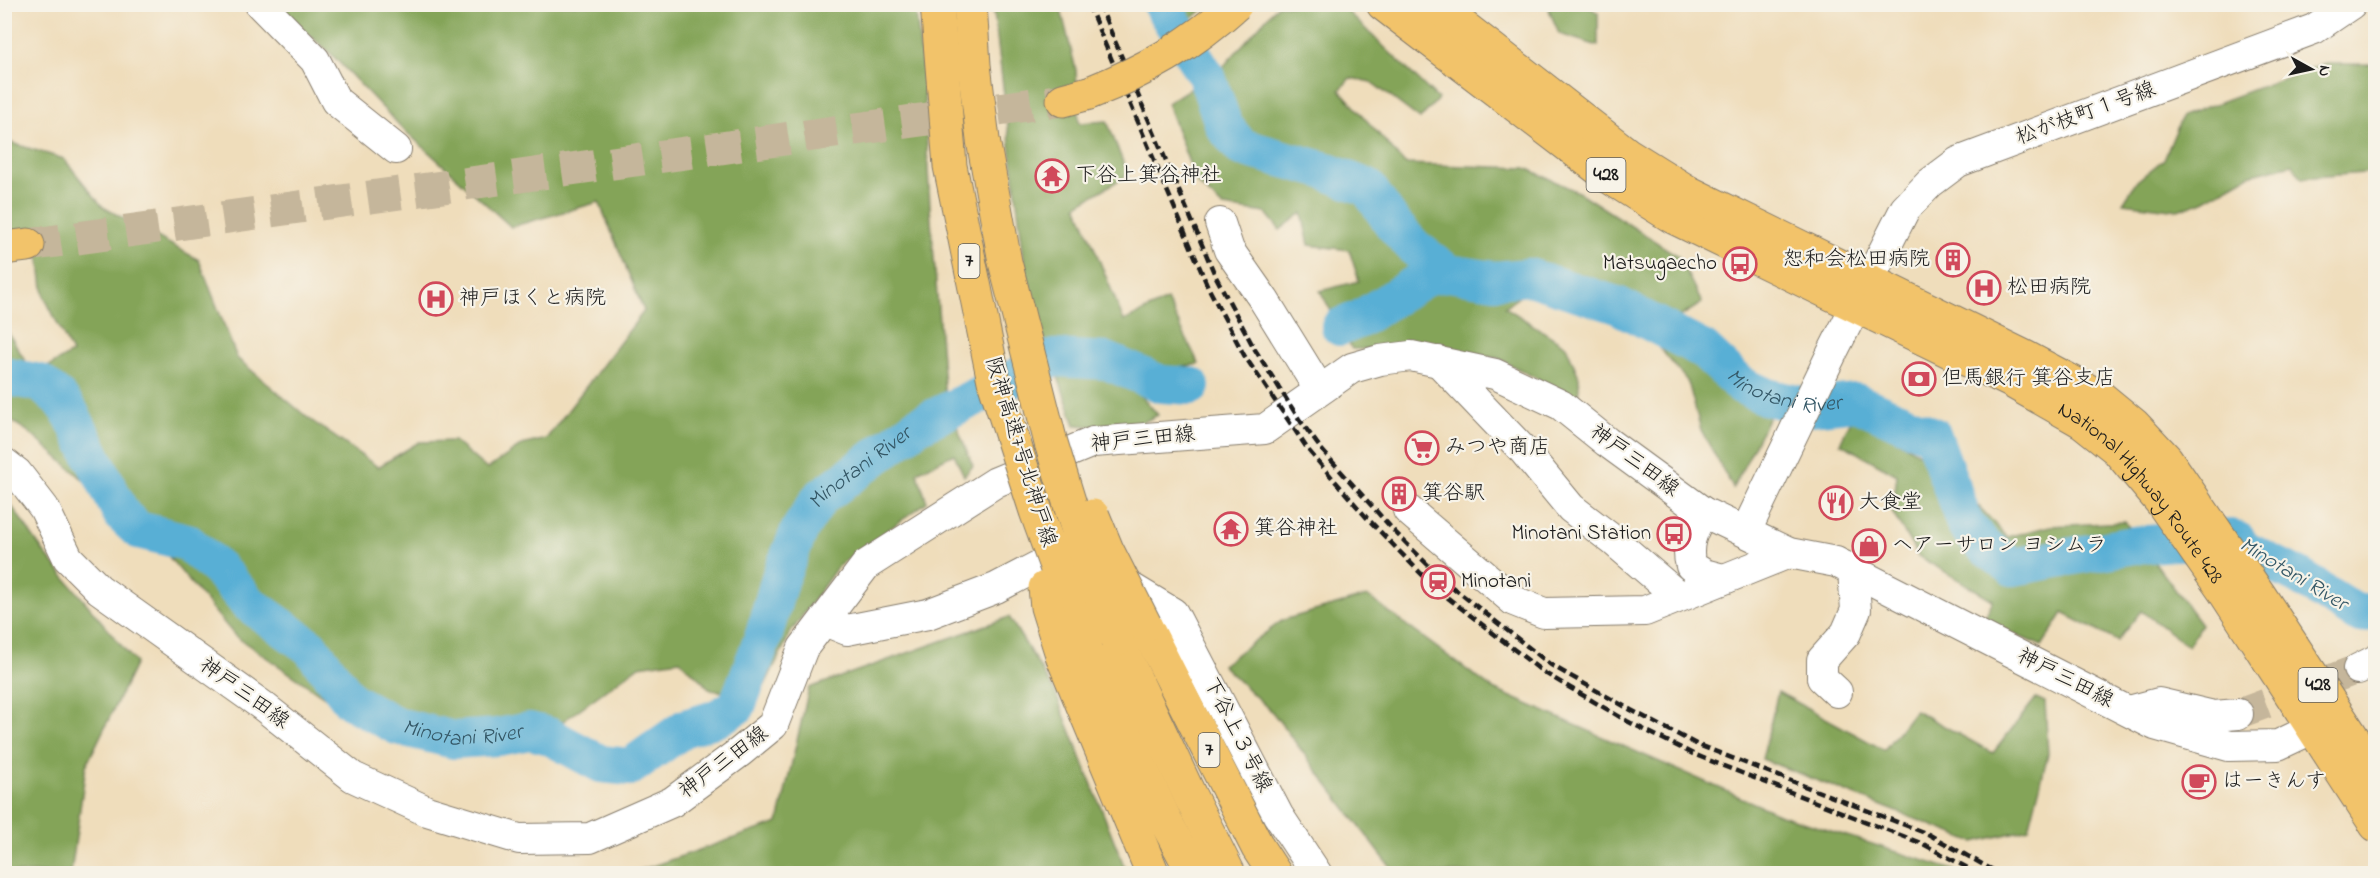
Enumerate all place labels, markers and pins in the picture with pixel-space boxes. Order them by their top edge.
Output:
temple icon: 下谷上箕谷神社 [1034,158,1070,194]
place label: 下谷上箕谷神社 [1075,161,1222,191]
building icon: 恕和会松田病院 [1935,242,1971,278]
place label: 恕和会松田病院 [1783,245,1930,275]
bus stop icon: Matsugaecho [1722,246,1758,282]
place label: Matsugaecho [1603,249,1717,281]
hospital icon: 松田病院 [1966,270,2002,306]
place label: 松田病院 [2007,273,2091,303]
hospital icon: 神戸ほくと病院 [418,281,454,317]
place label: 神戸ほくと病院 [459,284,606,314]
bank icon: 但馬銀行 箕谷支店 [1901,361,1937,397]
place label: 但馬銀行 箕谷支店 [1942,364,2115,394]
supermarket icon: みつや商店 [1404,430,1440,466]
place label: みつや商店 [1445,433,1550,463]
building icon: 箕谷駅 [1381,476,1417,512]
place label: 箕谷駅 [1422,479,1485,509]
restaurant icon: 大食堂 [1818,485,1854,521]
place label: 大食堂 [1859,488,1922,518]
temple icon: 箕谷神社 [1213,511,1249,547]
place label: 箕谷神社 [1254,514,1338,544]
bus stop icon: Minotani Station [1656,516,1692,552]
place label: Minotani Station [1511,519,1651,549]
shop icon: ヘアーサロン ヨシムラ [1851,528,1887,564]
place label: ヘアーサロン ヨシムラ [1892,531,2107,561]
station icon: Minotani [1420,564,1456,600]
place label: Minotani [1461,567,1531,597]
cafe icon: はーきんす [2181,764,2217,800]
place label: はーきんす [2222,767,2326,797]

